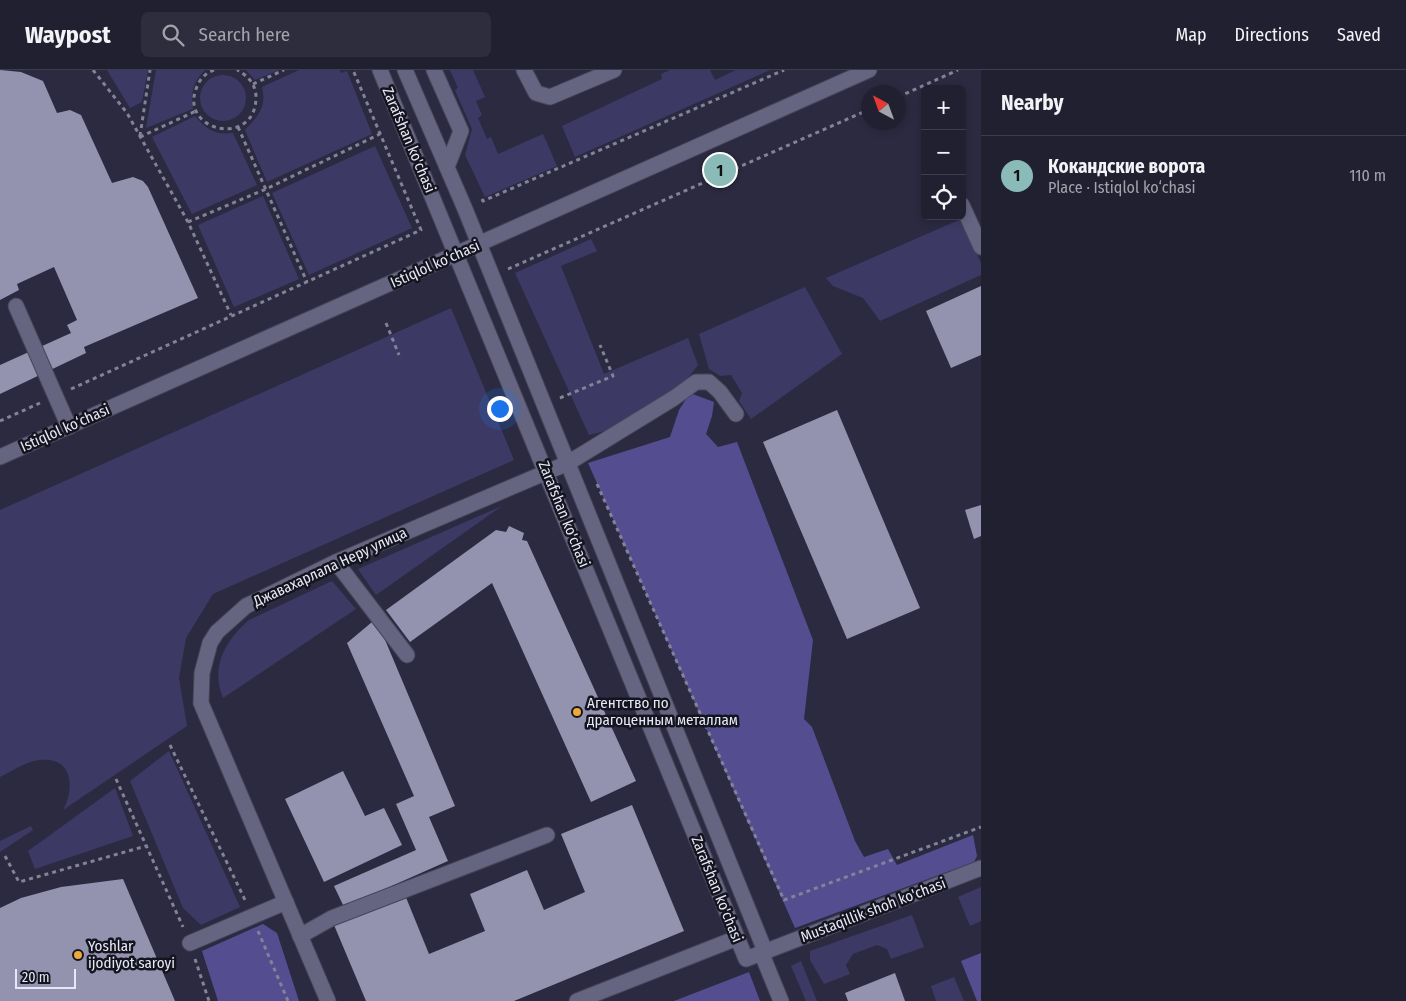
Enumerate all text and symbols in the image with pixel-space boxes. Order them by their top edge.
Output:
search box [141,12,491,57]
text: Waypost [25,21,111,49]
icon: search [159,21,187,49]
text: Search here [199,23,290,46]
text: Map [1175,24,1207,46]
text: Directions [1235,24,1309,46]
text: Saved [1337,24,1381,46]
street label: Zarafshan ko'chasi [379,84,439,196]
north arrow [861,85,906,130]
map controls [921,85,966,220]
button: + [921,85,966,130]
text: Nearby [1001,90,1063,116]
button: − [921,130,966,175]
pin: 1 [704,151,736,189]
text: Кокандские ворота [1048,155,1205,178]
text: 1 [1014,166,1020,185]
text: 110 m [1349,166,1386,185]
button: locate [921,175,966,220]
text: Place · Istiqlol ko‘chasi [1048,178,1196,197]
street label: Istiqlol ko‘chasi [388,236,482,292]
your location [487,396,513,422]
street label: Istiqlol ko‘chasi [18,400,112,456]
street label: Zarafshan ko'chasi [534,458,594,570]
street label: Джавахарлала Неру улица [250,524,410,611]
place label: Агентство по драгоценным металлам [587,694,738,729]
marker: Агентство по драгоценным металлам [571,706,583,718]
street label: Zarafshan ko'chasi [687,833,747,945]
street label: Mustaqillik shoh ko'chasi [798,874,948,946]
place label: Yoshlar ijodiyot saroyi [88,937,175,972]
marker: Yoshlar ijodiyot saroyi [72,949,84,961]
scale bar [15,966,76,989]
text: 20 m [22,969,50,986]

